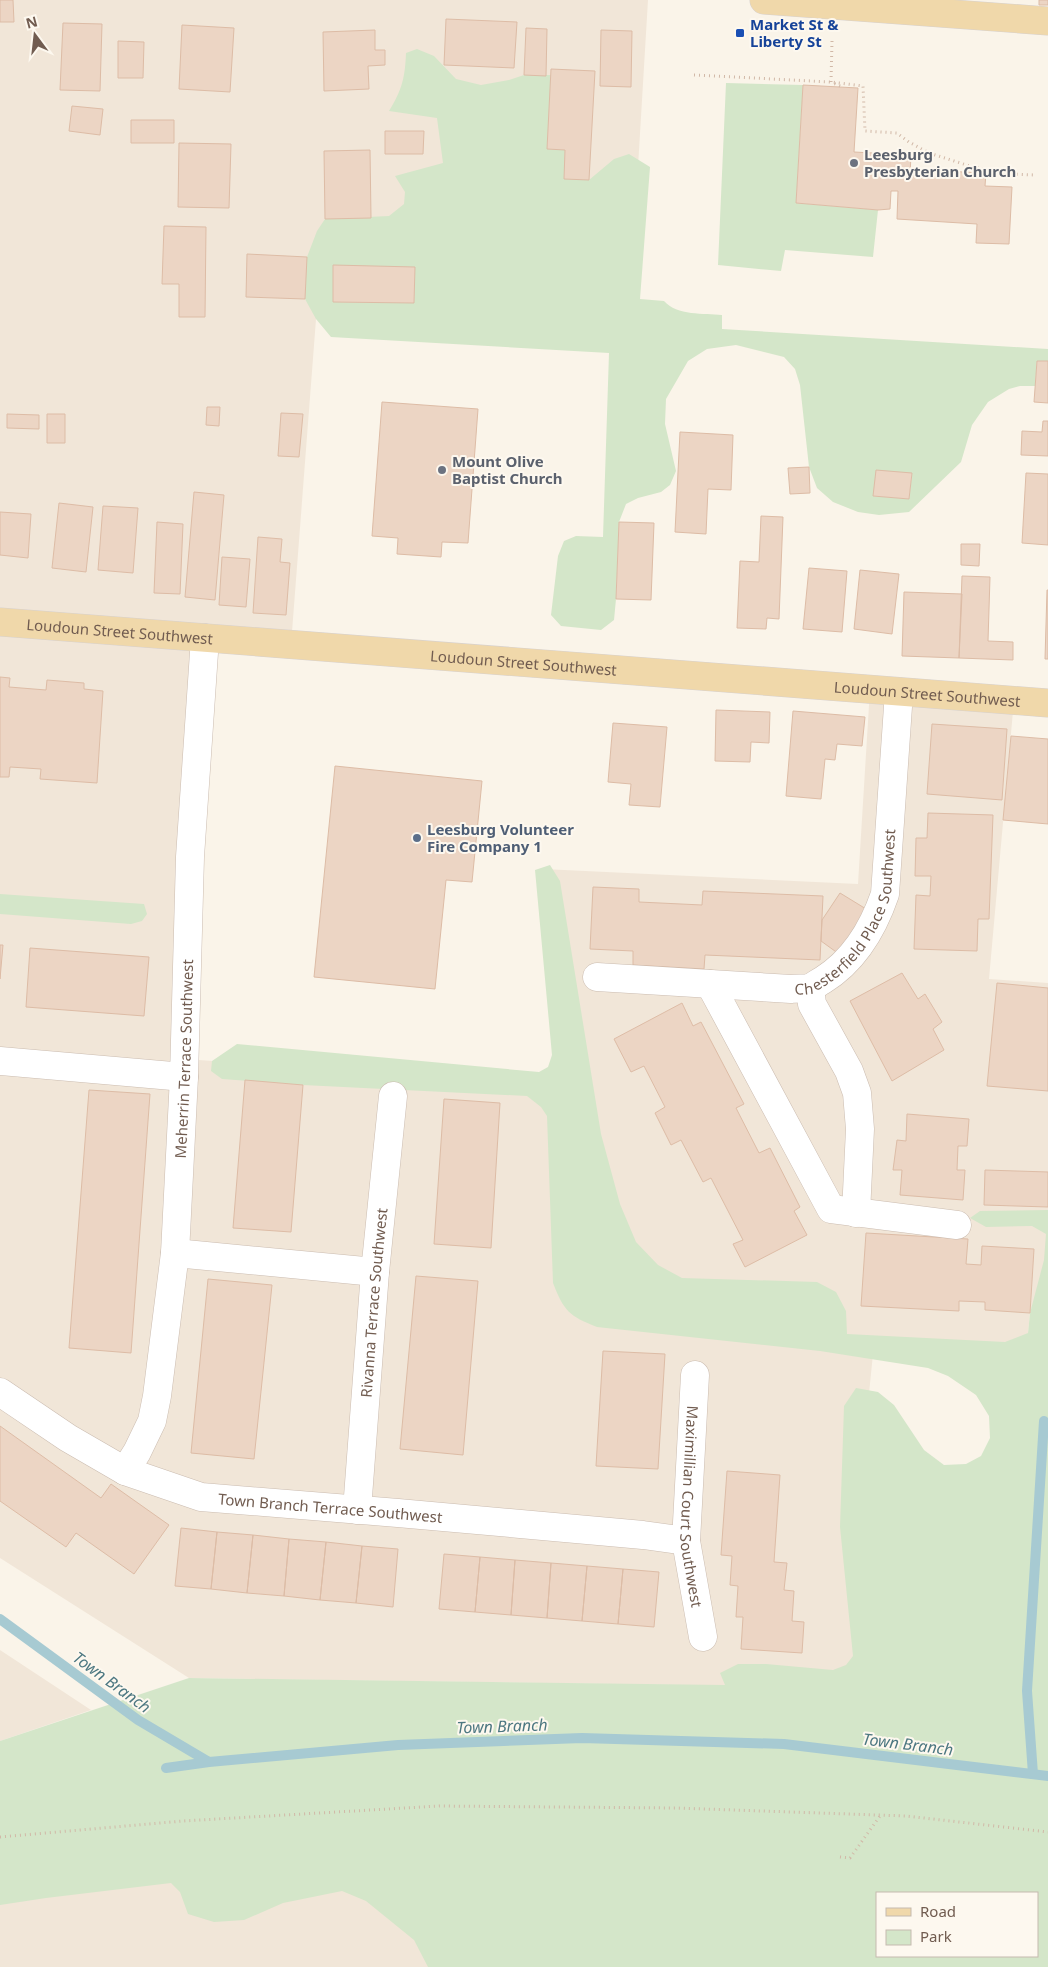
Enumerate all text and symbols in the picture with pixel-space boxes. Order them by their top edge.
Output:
north arrow [10,10,60,60]
text: N [24,11,39,33]
place label: Market St & Liberty St [750,14,839,51]
marker: Market St & Liberty St [734,27,746,39]
place label: Leesburg Presbyterian Church [864,144,1016,181]
marker: Leesburg Presbyterian Church [848,157,860,169]
place label: Mount Olive Baptist Church [452,451,562,488]
marker: Mount Olive Baptist Church [436,464,448,476]
street label: Loudoun Street Southwest [26,614,214,648]
street label: Loudoun Street Southwest [429,645,618,680]
street label: Loudoun Street Southwest [833,676,1022,711]
place label: Leesburg Volunteer Fire Company 1 [427,819,574,856]
street label: Chesterfield Place Southwest [794,828,900,999]
marker: Leesburg Volunteer Fire Company 1 [411,832,423,844]
street label: Meherrin Terrace Southwest [170,958,197,1159]
street label: Rivanna Terrace Southwest [356,1206,392,1398]
street label: Maximillian Court Southwest [676,1405,708,1609]
street label: Town Branch Terrace Southwest [217,1488,444,1527]
water label: Town Branch [69,1646,155,1718]
water label: Town Branch [456,1713,548,1739]
water label: Town Branch [861,1728,955,1760]
legend [876,1892,1038,1957]
text: Road [920,1901,956,1921]
text: Park [920,1926,952,1946]

